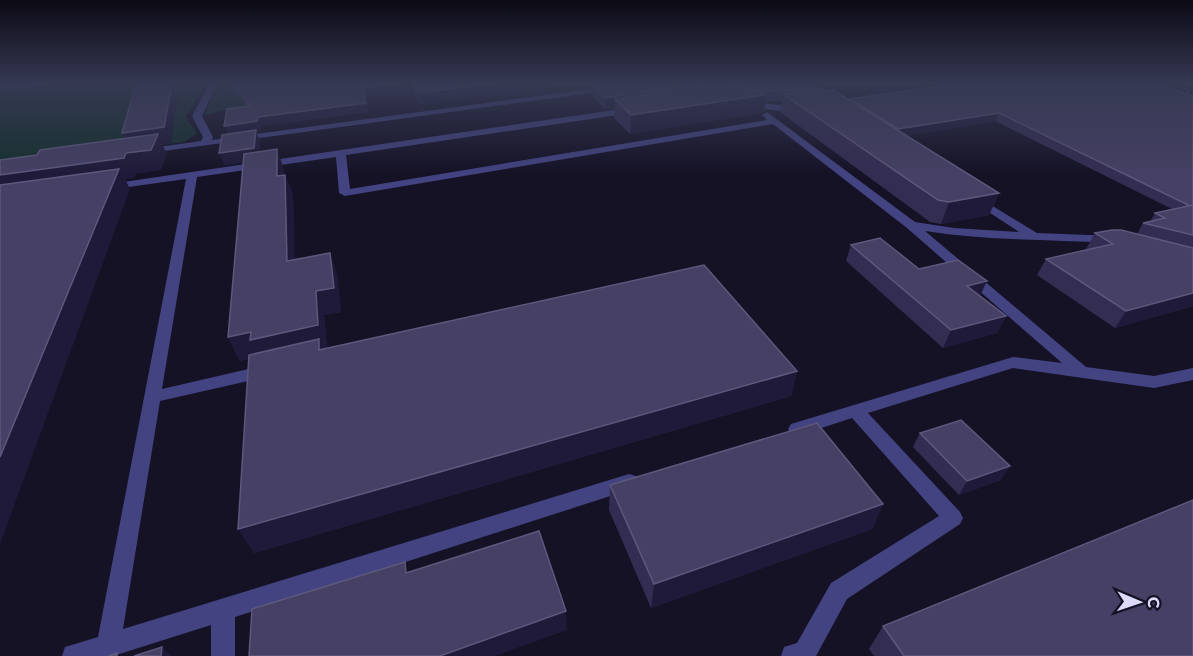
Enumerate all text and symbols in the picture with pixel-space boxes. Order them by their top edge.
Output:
north arrow [1109,572,1169,632]
text: С [1144,596,1163,609]

